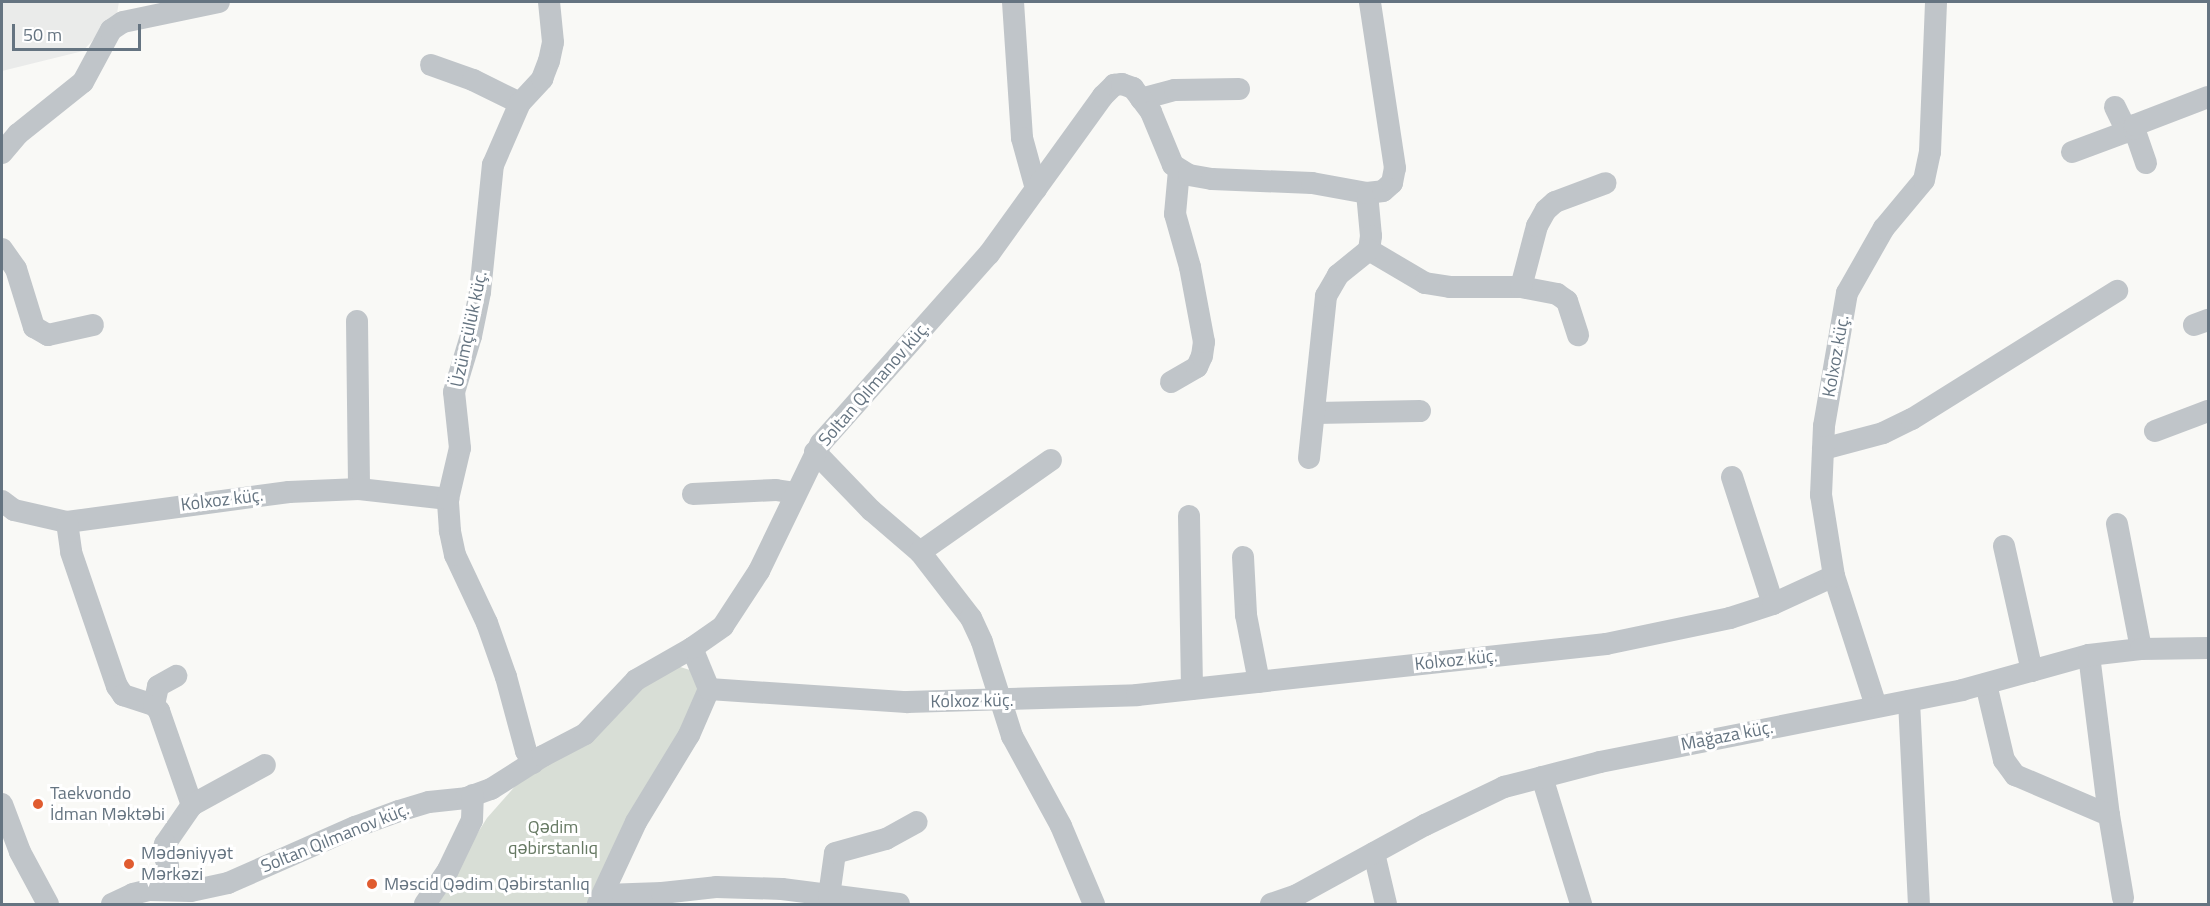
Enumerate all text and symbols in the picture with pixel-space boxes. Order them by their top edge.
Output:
scale bar [15,12,144,50]
text: 50 m [23,21,62,48]
street label: Üzümçülük küç. [446,269,492,389]
street label: Kolxoz küç. [1818,313,1854,399]
street label: Soltan Qılmanov küç. [814,317,934,451]
street label: Kolxoz küç. [179,484,265,516]
street label: Kolxoz küç. [1414,645,1498,675]
street label: Kolxoz küç. [930,689,1014,713]
street label: Mağaza küç. [1679,716,1775,756]
place label: Taekvondo İdman Məktəbi [50,783,165,826]
marker: Taekvondo İdman Məktəbi [31,797,45,811]
street label: Soltan Qılmanov küç. [258,798,412,878]
park label: Qədim qəbirstanlıq [508,817,598,860]
place label: Mədəniyyət Mərkəzi [141,843,233,886]
marker: Mədəniyyət Mərkəzi [122,857,136,871]
place label: Məscid Qədim Qəbirstanlıq [384,873,590,895]
marker: Məscid Qədim Qəbirstanlıq [365,877,379,891]

